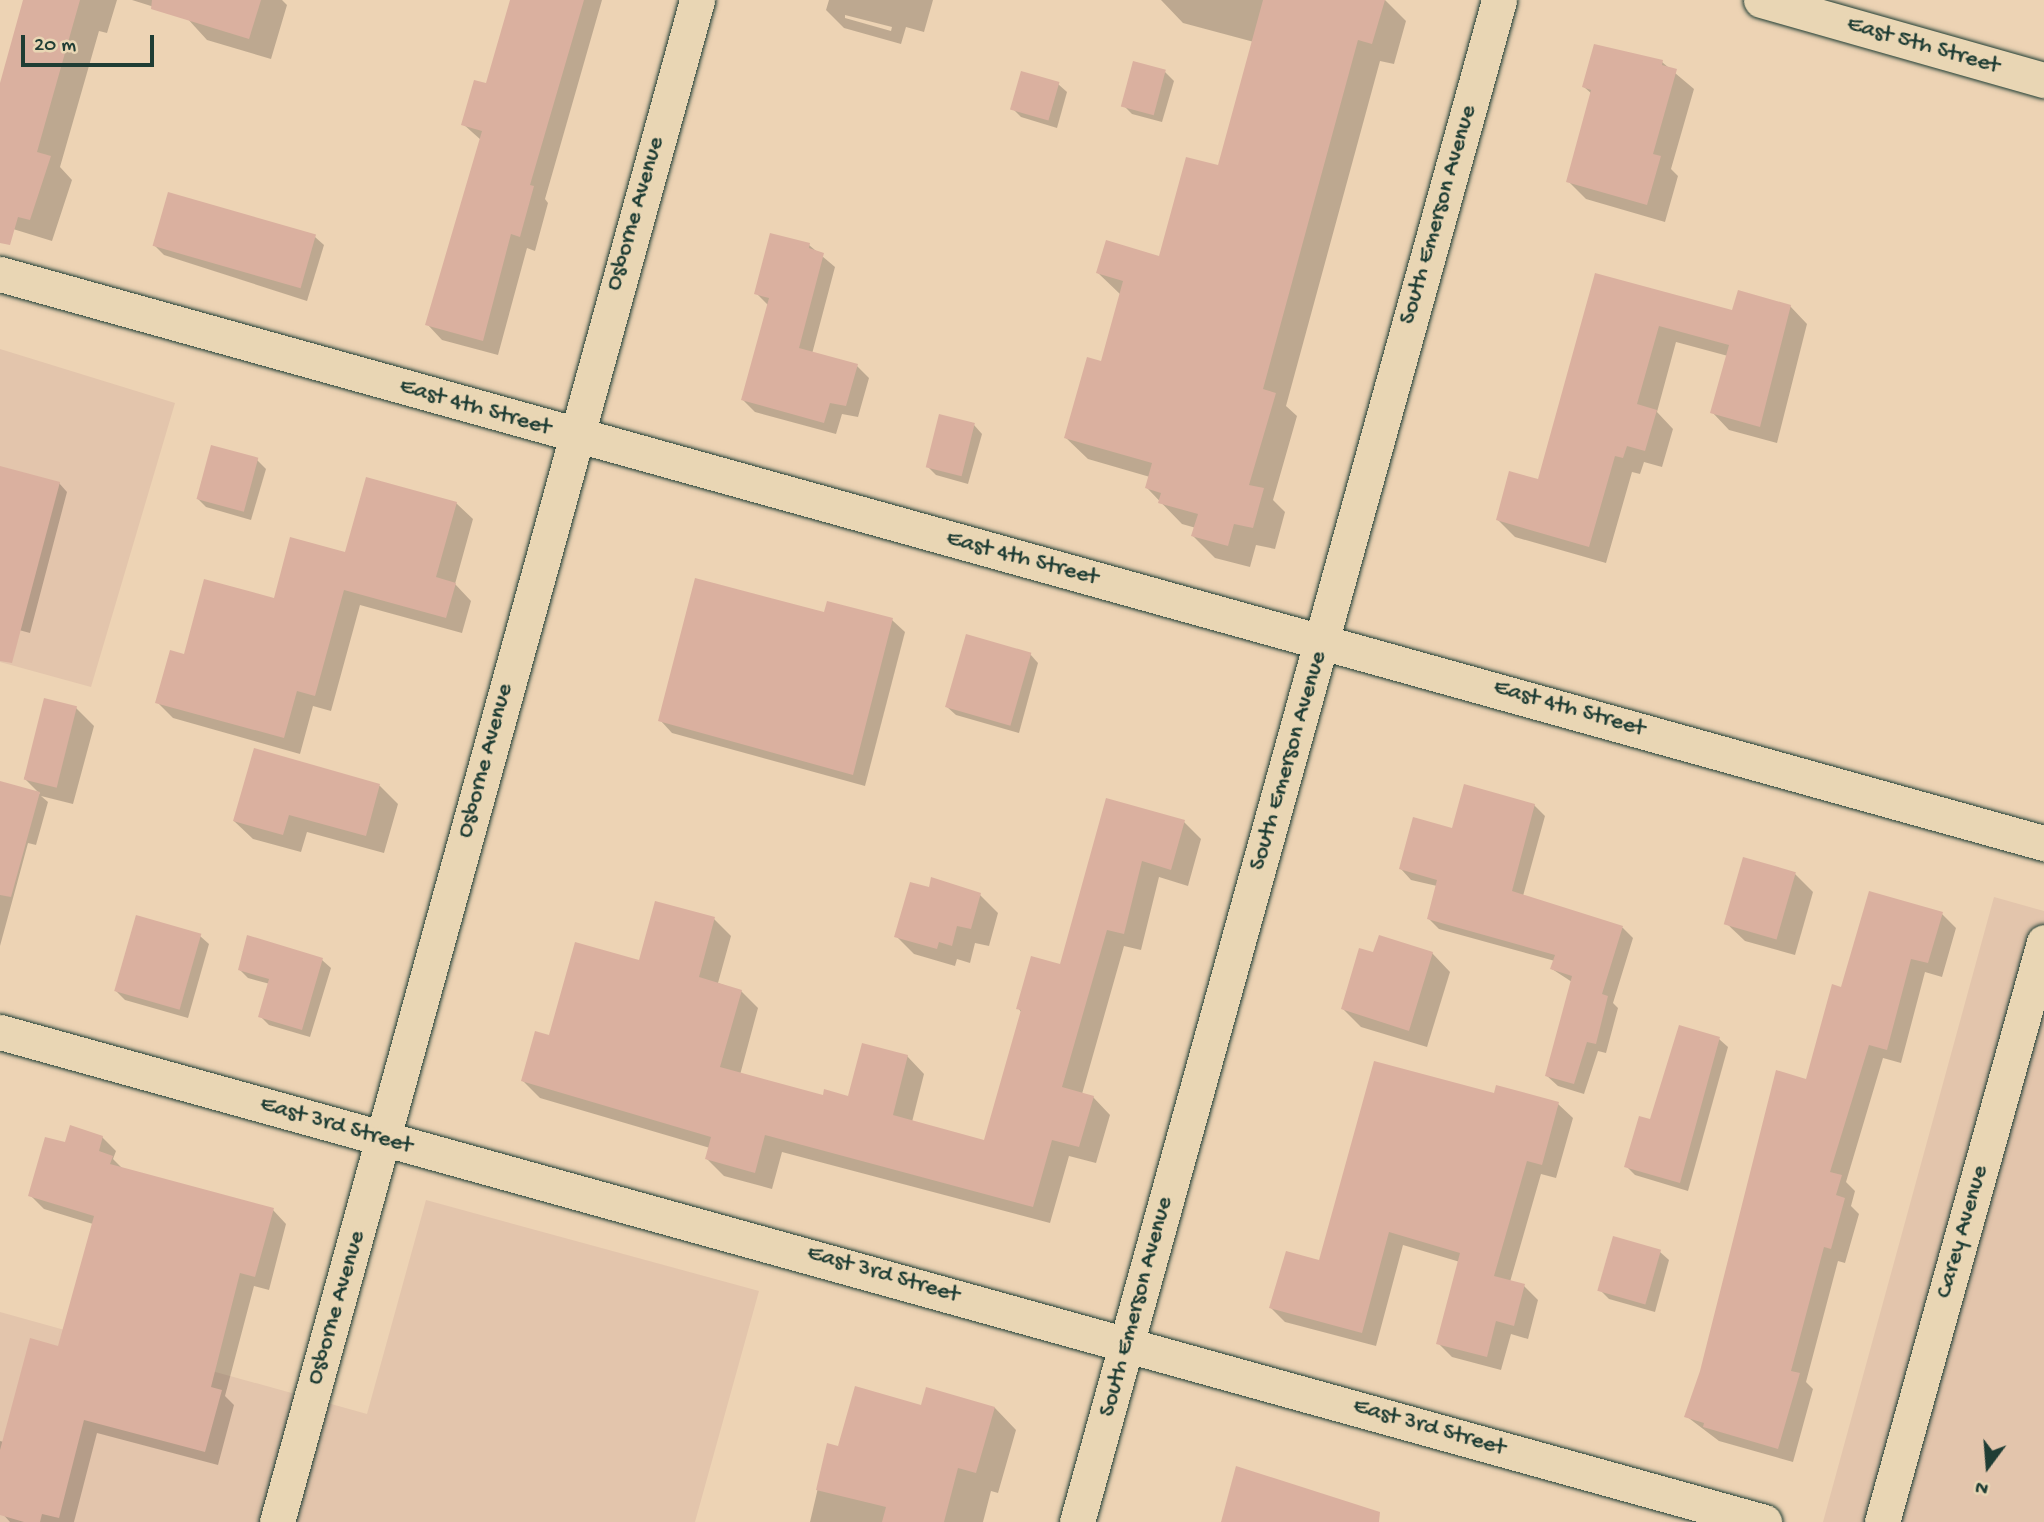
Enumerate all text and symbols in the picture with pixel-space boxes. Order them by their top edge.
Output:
street label: East 5th Street [1843,10,2003,82]
scale bar [24,21,158,65]
text: 20 m [34,34,76,59]
street label: South Emerson Avenue [1394,102,1484,328]
street label: Osborne Avenue [600,134,672,294]
street label: East 4th Street [396,373,554,443]
street label: East 4th Street [943,525,1101,593]
street label: South Emerson Avenue [1244,648,1334,874]
street label: East 4th Street [1490,674,1648,744]
street label: Osborne Avenue [452,681,520,841]
street label: East 3rd Street [256,1090,416,1162]
street label: Carey Avenue [1930,1162,1996,1302]
street label: South Emerson Avenue [1094,1194,1180,1420]
street label: Osborne Avenue [301,1228,373,1388]
street label: East 3rd Street [803,1239,963,1311]
street label: East 3rd Street [1349,1392,1509,1464]
north arrow [1953,1431,2023,1501]
text: N [1973,1474,1991,1499]

